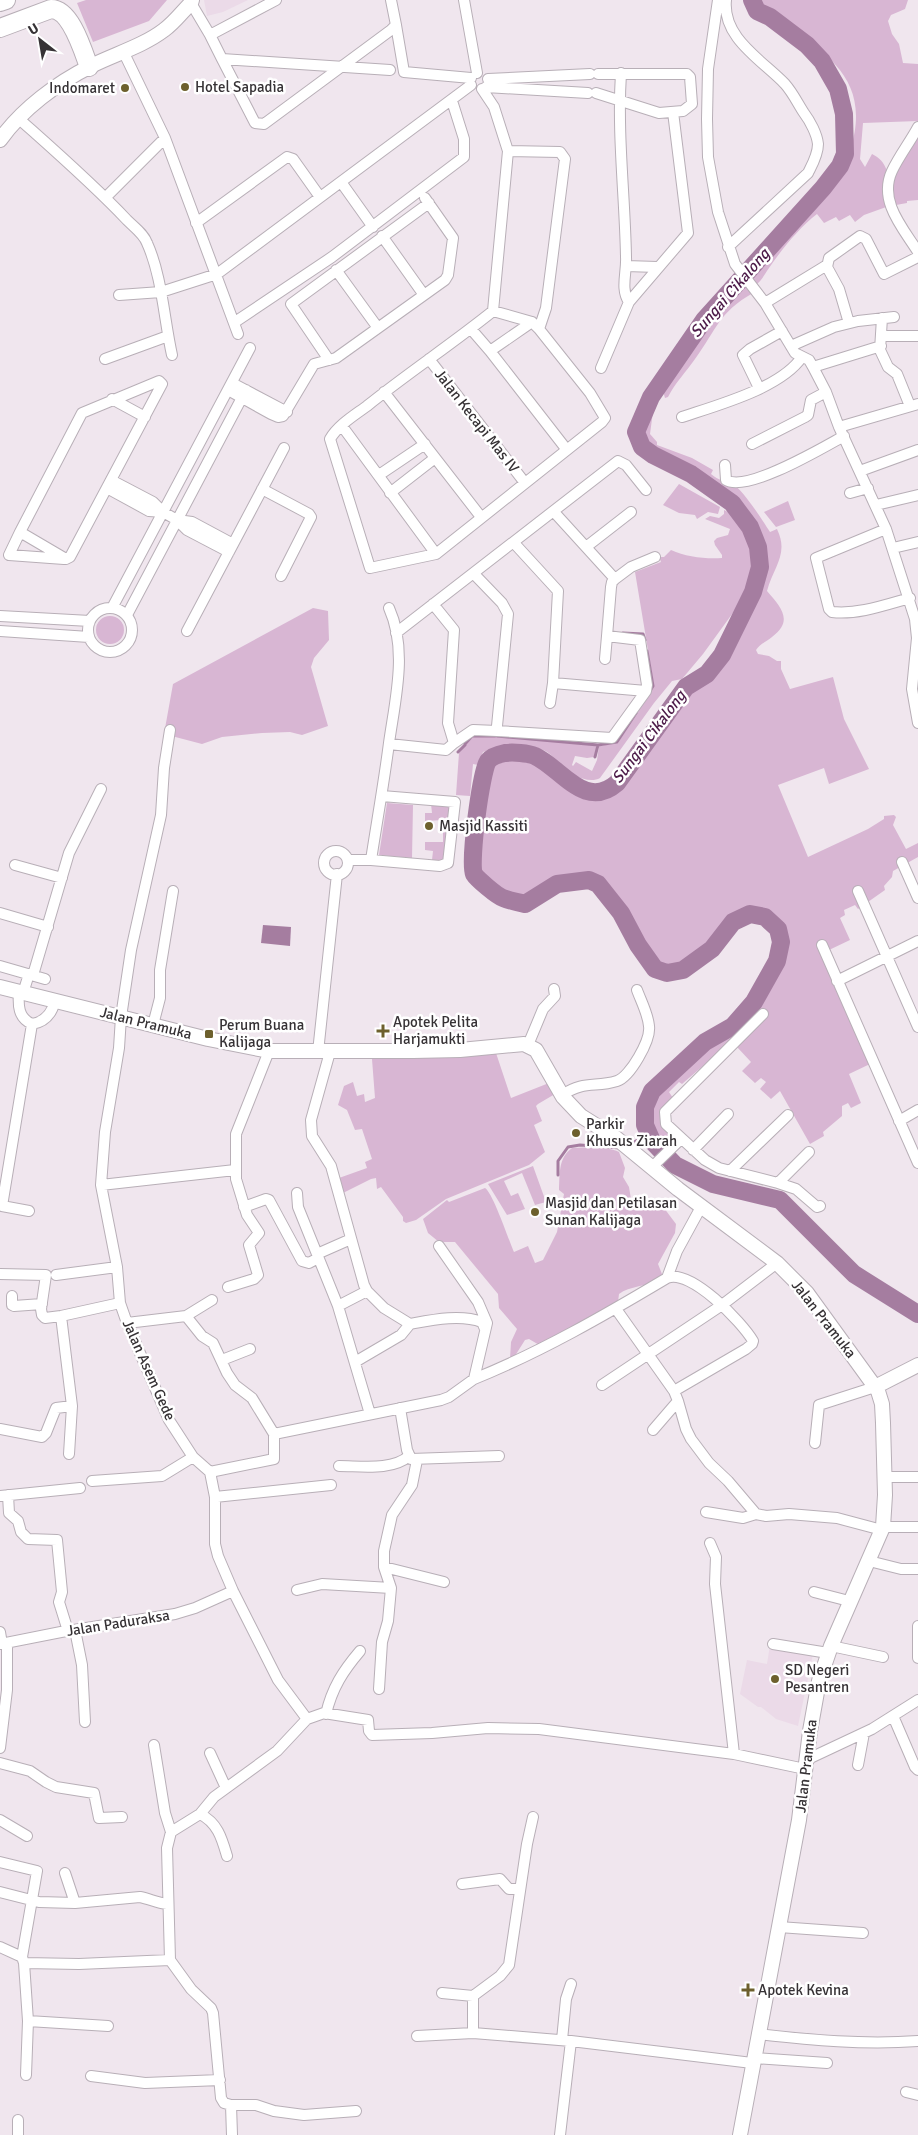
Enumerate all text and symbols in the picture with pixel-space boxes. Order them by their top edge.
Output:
north arrow [15,15,65,65]
text: U [25,20,42,39]
place label: Hotel Sapadia [195,78,284,96]
place label: Indomaret [49,79,115,97]
marker: Hotel Sapadia [179,81,191,93]
marker: Indomaret [119,82,131,94]
water label: Sungai Cikalong [686,243,775,341]
street label: Jalan Kecapi Mas IV [431,366,523,477]
water label: Sungai Cikalong [608,685,691,787]
place label: Masjid Kassiti [439,817,528,835]
marker: Masjid Kassiti [423,820,435,832]
street label: Jalan Pramuka [98,1003,194,1043]
place label: Apotek Pelita Harjamukti [393,1013,478,1048]
place label: Perum Buana Kalijaga [219,1016,304,1051]
marker: Apotek Pelita Harjamukti [377,1025,389,1037]
marker: Perum Buana Kalijaga [203,1028,215,1040]
place label: Parkir Khusus Ziarah [586,1115,677,1150]
marker: Parkir Khusus Ziarah [570,1127,582,1139]
place label: Masjid dan Petilasan Sunan Kalijaga [545,1194,677,1229]
marker: Masjid dan Petilasan Sunan Kalijaga [529,1206,541,1218]
street label: Jalan Pramuka [788,1276,860,1362]
street label: Jalan Asem Gede [119,1317,179,1423]
street label: Jalan Paduraksa [65,1606,171,1640]
place label: SD Negeri Pesantren [785,1661,849,1696]
marker: SD Negeri Pesantren [769,1673,781,1685]
street label: Jalan Pramuka [791,1718,821,1814]
place label: Apotek Kevina [758,1981,849,1999]
marker: Apotek Kevina [742,1984,754,1996]

